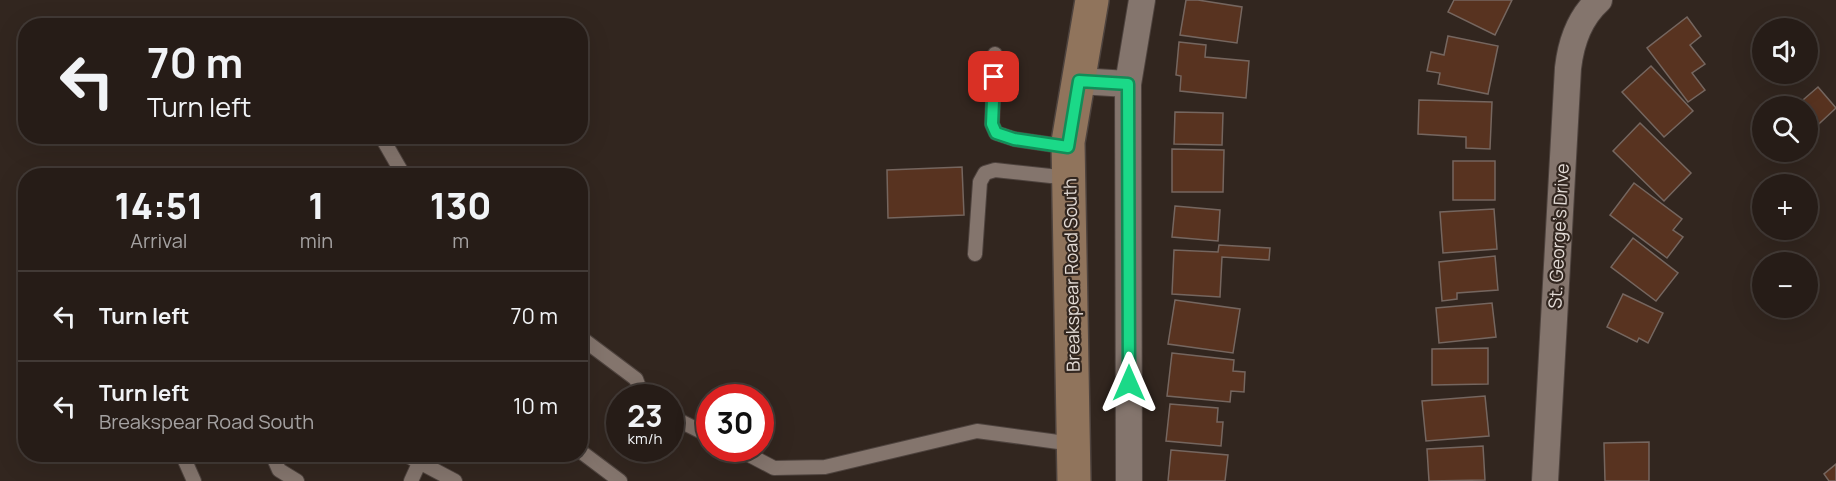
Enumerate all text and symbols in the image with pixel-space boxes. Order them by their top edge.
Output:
map controls [1752,18,1818,318]
button: sound [1752,18,1818,84]
text: 70 m [147,33,243,91]
icon: left [48,42,126,120]
pin [968,51,1019,102]
icon: arrive [977,60,1010,93]
text: Turn left [147,88,251,125]
button: search [1752,96,1818,162]
street label: St. George's Drive [1542,163,1574,309]
button: + [1752,174,1818,240]
street label: Breakspear Road South [1057,178,1085,372]
text: 14:51 [114,181,203,230]
text: 1 [308,181,325,230]
text: 130 [430,181,492,230]
text: Arrival [130,227,187,254]
text: min [300,227,333,254]
text: m [452,227,469,254]
button: − [1752,252,1818,318]
icon: left [48,300,81,333]
text: Turn left [99,301,189,331]
text: 70 m [510,301,558,331]
position arrow [1097,351,1161,415]
text: Turn left [99,378,189,408]
speed limit sign: 30 [696,384,774,462]
icon: left [48,390,81,423]
text: 10 m [513,391,558,421]
text: 23 [627,395,663,436]
text: Breakspear Road South [99,408,314,435]
text: km/h [628,428,662,449]

